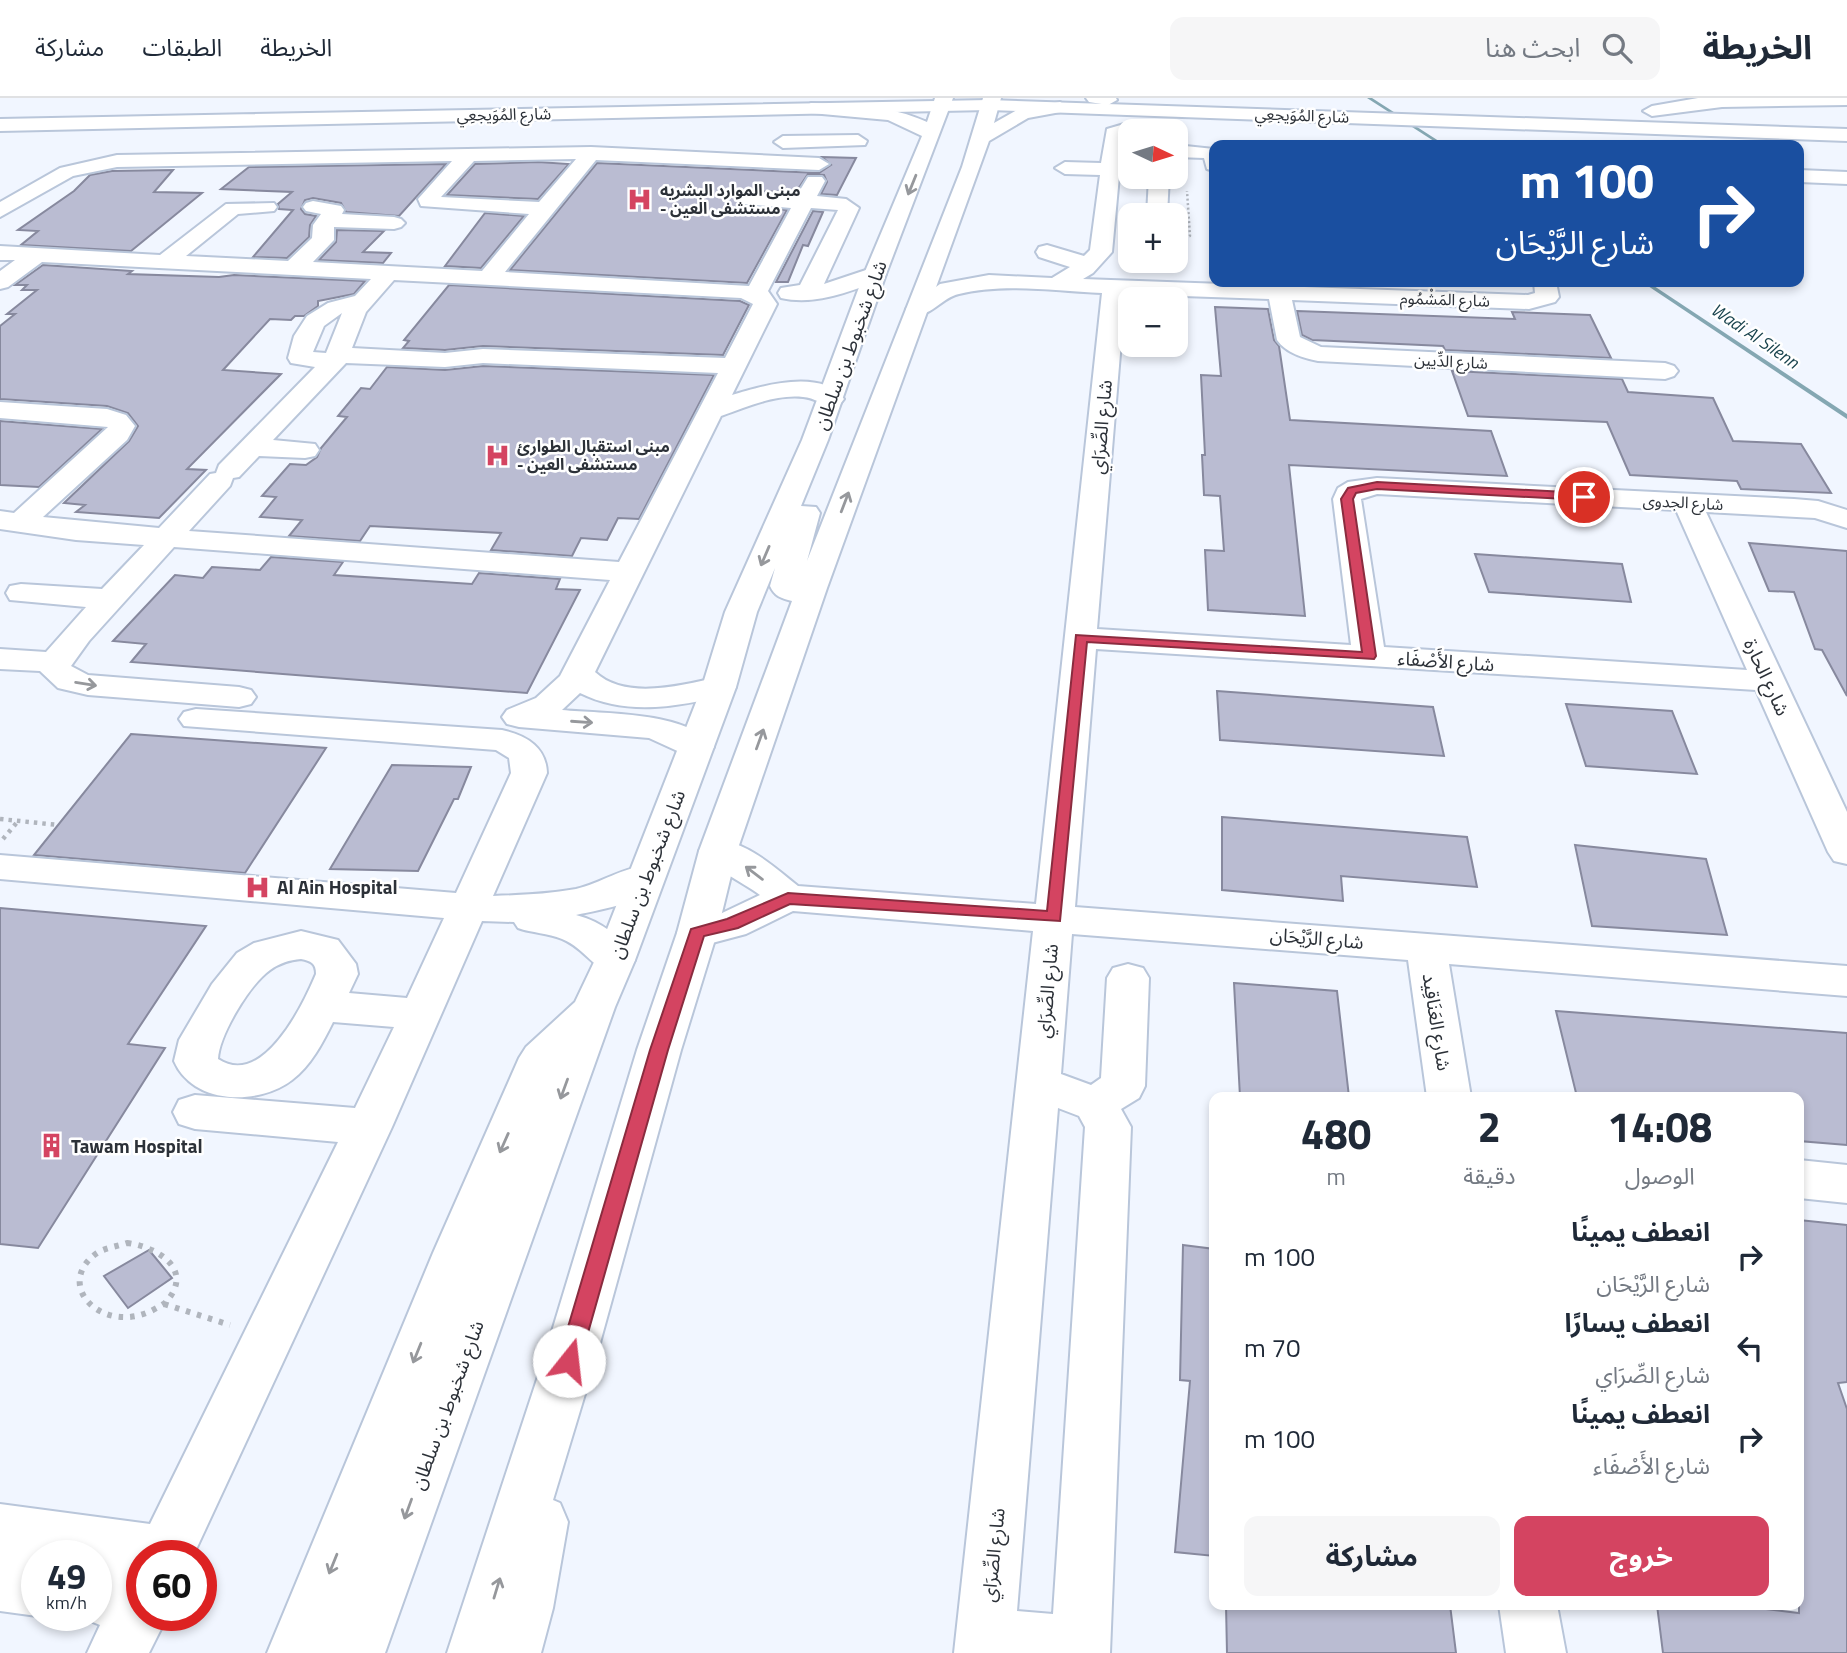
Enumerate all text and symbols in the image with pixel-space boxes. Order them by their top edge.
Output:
search box [1170,17,1660,80]
text: الخريطة [1702,22,1812,72]
text: ابحث هنا [1485,28,1580,67]
text: مشاركة [35,29,104,65]
text: الطبقات [142,29,222,65]
text: الخريطة [260,29,332,65]
icon: search [1598,29,1636,67]
street label: شارع المُوَيجعِي [457,101,552,128]
street label: شارع المُوَيجعِي [1254,101,1350,130]
north arrow [1118,119,1188,189]
map controls [1118,119,1188,357]
text: 100 m [1520,142,1654,217]
icon: right [1678,168,1769,259]
one-way arrow [904,173,917,195]
place label: مبنى الموارد البشريه - مستشفى العين [660,178,801,220]
hospital icon: مبنى الموارد البشريه - مستشفى العين [626,185,654,213]
button: + [1118,203,1188,273]
text: شارع الرَّيْحَان [1496,218,1654,266]
street label: شارع شخبوط بن سلطان [805,256,894,434]
street label: شارع المَشْمُوم [1400,285,1490,314]
button: − [1118,287,1188,357]
water label: Wadi Al Silenn [1706,296,1805,376]
street label: شارع الدِّيين [1414,347,1488,376]
street label: شارع الصِّرَاي [1082,379,1120,476]
place label: مبنى استقبال الطوارئ - مستشفى العين [517,434,670,476]
hospital icon: مبنى استقبال الطوارئ - مستشفى العين [483,441,511,469]
pin [1554,467,1614,527]
icon: arrive [1565,478,1603,516]
street label: شارع الجدوى [1642,488,1724,517]
one-way arrow [839,491,852,513]
one-way arrow [758,544,771,566]
street label: شارع الحارة [1737,633,1798,720]
street label: شارع الأَصْفَاء [1397,643,1495,678]
one-way arrow [74,678,97,691]
one-way arrow [570,716,593,729]
one-way arrow [754,728,767,750]
street label: شارع شخبوط بن سلطان [601,785,692,962]
one-way arrow [745,866,764,880]
place label: Al Ain Hospital [277,872,398,901]
hospital icon: Al Ain Hospital [243,873,271,901]
street label: شارع الرَّيْحَان [1269,919,1365,956]
street label: شارع الصِّرَاي [1028,943,1066,1040]
street label: شارع العَنَاقِيد [1415,971,1460,1073]
one-way arrow [557,1078,569,1100]
text: 2 [1478,1094,1501,1158]
text: 14:08 [1607,1094,1712,1158]
text: 480 [1301,1101,1371,1165]
place label: Tawam Hospital [71,1131,203,1160]
one-way arrow [497,1131,510,1153]
building icon: Tawam Hospital [37,1132,65,1160]
text: دقيقة [1463,1158,1516,1193]
text: الوصول [1625,1158,1695,1193]
text: m [1326,1159,1346,1194]
text: انعطف يمينًا [1571,1212,1710,1251]
text: 100 m [1244,1237,1315,1276]
icon: right [1731,1238,1769,1276]
text: شارع الرَّيْحَان [1596,1266,1710,1301]
text: انعطف يسارًا [1565,1303,1710,1342]
street label: شارع شخبوط بن سلطان [402,1316,491,1494]
position arrow [532,1324,606,1398]
text: 70 m [1244,1328,1301,1367]
icon: left [1731,1329,1769,1367]
one-way arrow [409,1341,422,1363]
text: شارع الصِّرَاي [1595,1357,1710,1392]
text: انعطف يمينًا [1571,1394,1710,1433]
text: 100 m [1244,1419,1315,1458]
icon: right [1731,1420,1769,1458]
text: شارع الأَصْفَاء [1593,1448,1710,1483]
one-way arrow [401,1498,414,1520]
street label: شارع الصِّرَاي [973,1506,1013,1604]
button: مشاركة [1244,1516,1500,1596]
button: خروج [1514,1516,1769,1596]
speed limit sign: 60 [126,1540,217,1631]
text: 49 [47,1549,86,1603]
one-way arrow [325,1553,338,1574]
one-way arrow [492,1577,505,1599]
text: km/h [46,1589,87,1616]

